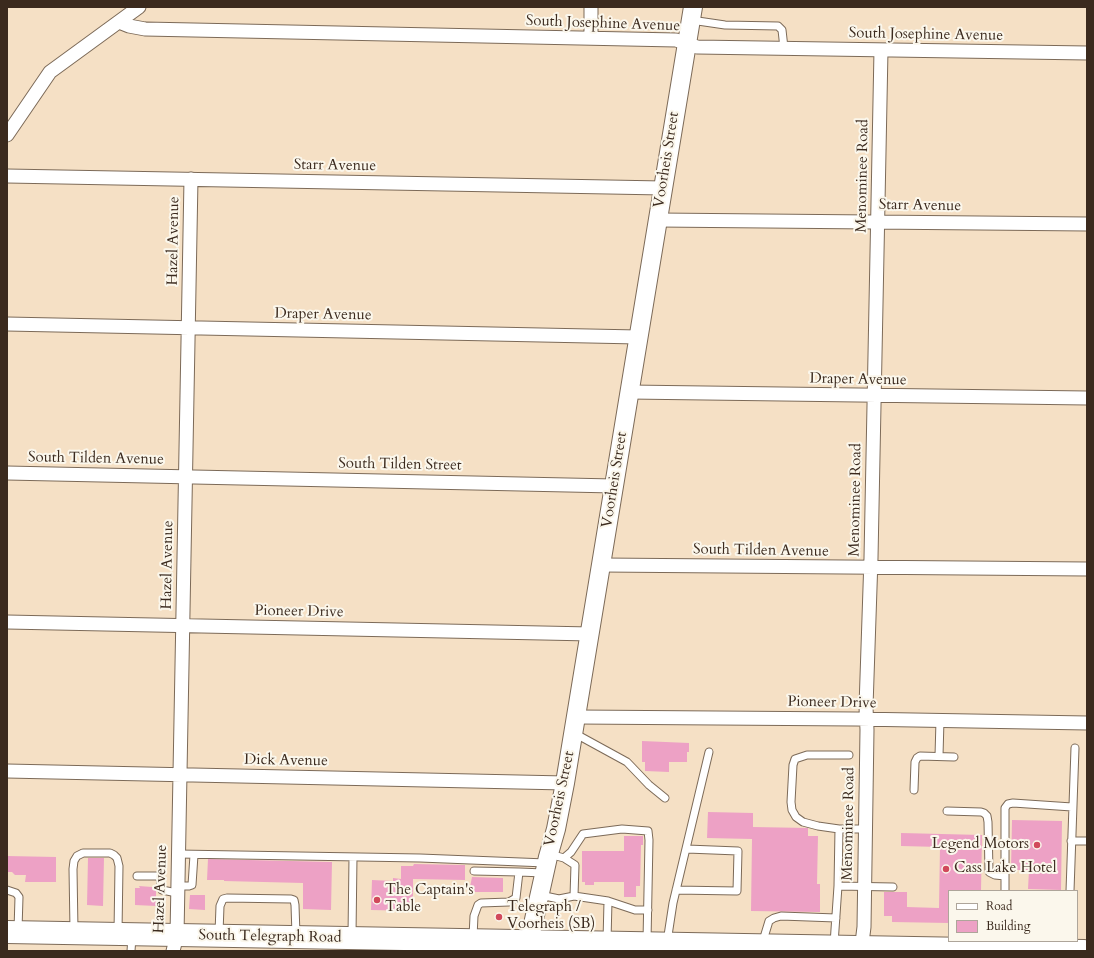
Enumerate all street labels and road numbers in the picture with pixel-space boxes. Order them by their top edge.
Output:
street label: South Josephine Avenue [526,12,680,36]
street label: South Josephine Avenue [849,25,1003,45]
street label: Voorheis Street [651,111,683,209]
street label: Menominee Road [853,119,873,233]
street label: Starr Avenue [294,156,376,176]
street label: Hazel Avenue [164,196,184,286]
street label: Starr Avenue [879,196,961,216]
street label: Draper Avenue [274,305,372,325]
street label: Draper Avenue [809,370,907,390]
street label: Voorheis Street [599,431,631,529]
street label: Menominee Road [846,443,866,557]
street label: South Tilden Avenue [28,449,164,469]
street label: South Tilden Street [338,455,462,475]
street label: Hazel Avenue [158,520,178,610]
street label: South Tilden Avenue [693,541,829,561]
street label: Pioneer Drive [254,602,344,622]
street label: Pioneer Drive [787,693,877,713]
street label: Voorheis Street [541,750,579,848]
street label: Dick Avenue [244,751,328,771]
street label: Menominee Road [839,767,859,881]
street label: Hazel Avenue [150,844,172,934]
street label: South Telegraph Road [198,927,342,947]

